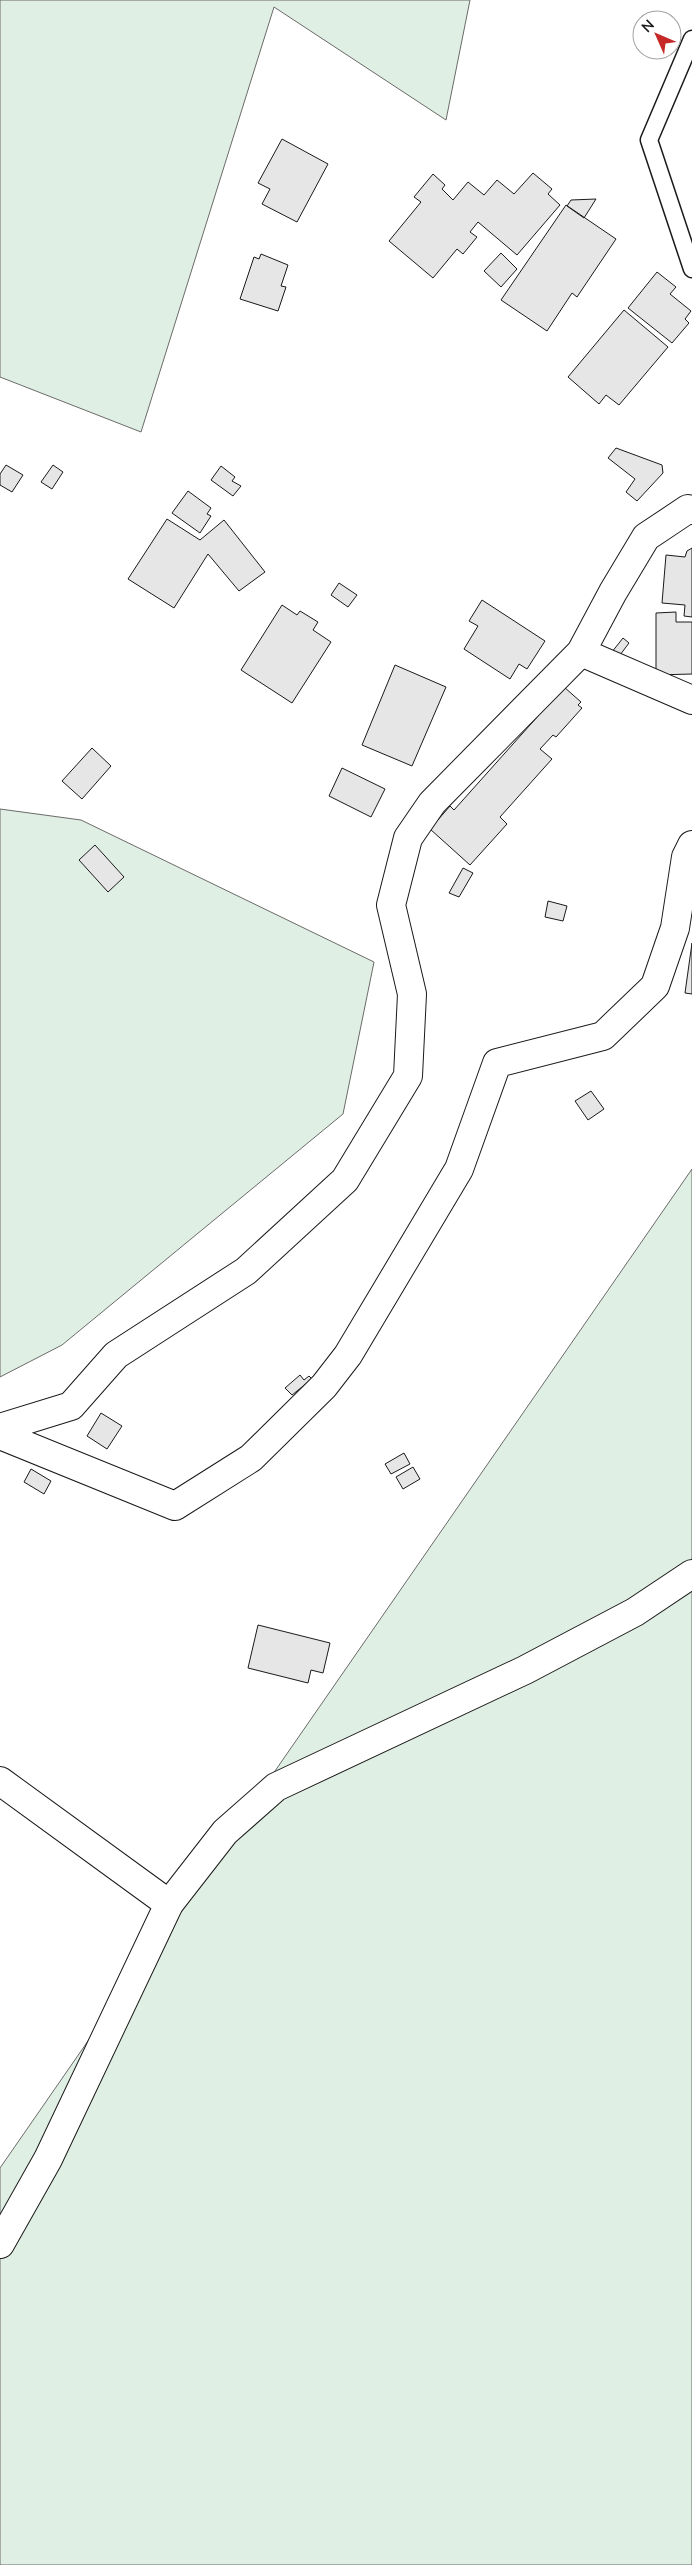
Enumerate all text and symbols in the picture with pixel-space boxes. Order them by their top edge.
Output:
north arrow [632,10,682,60]
text: N [638,16,657,35]

